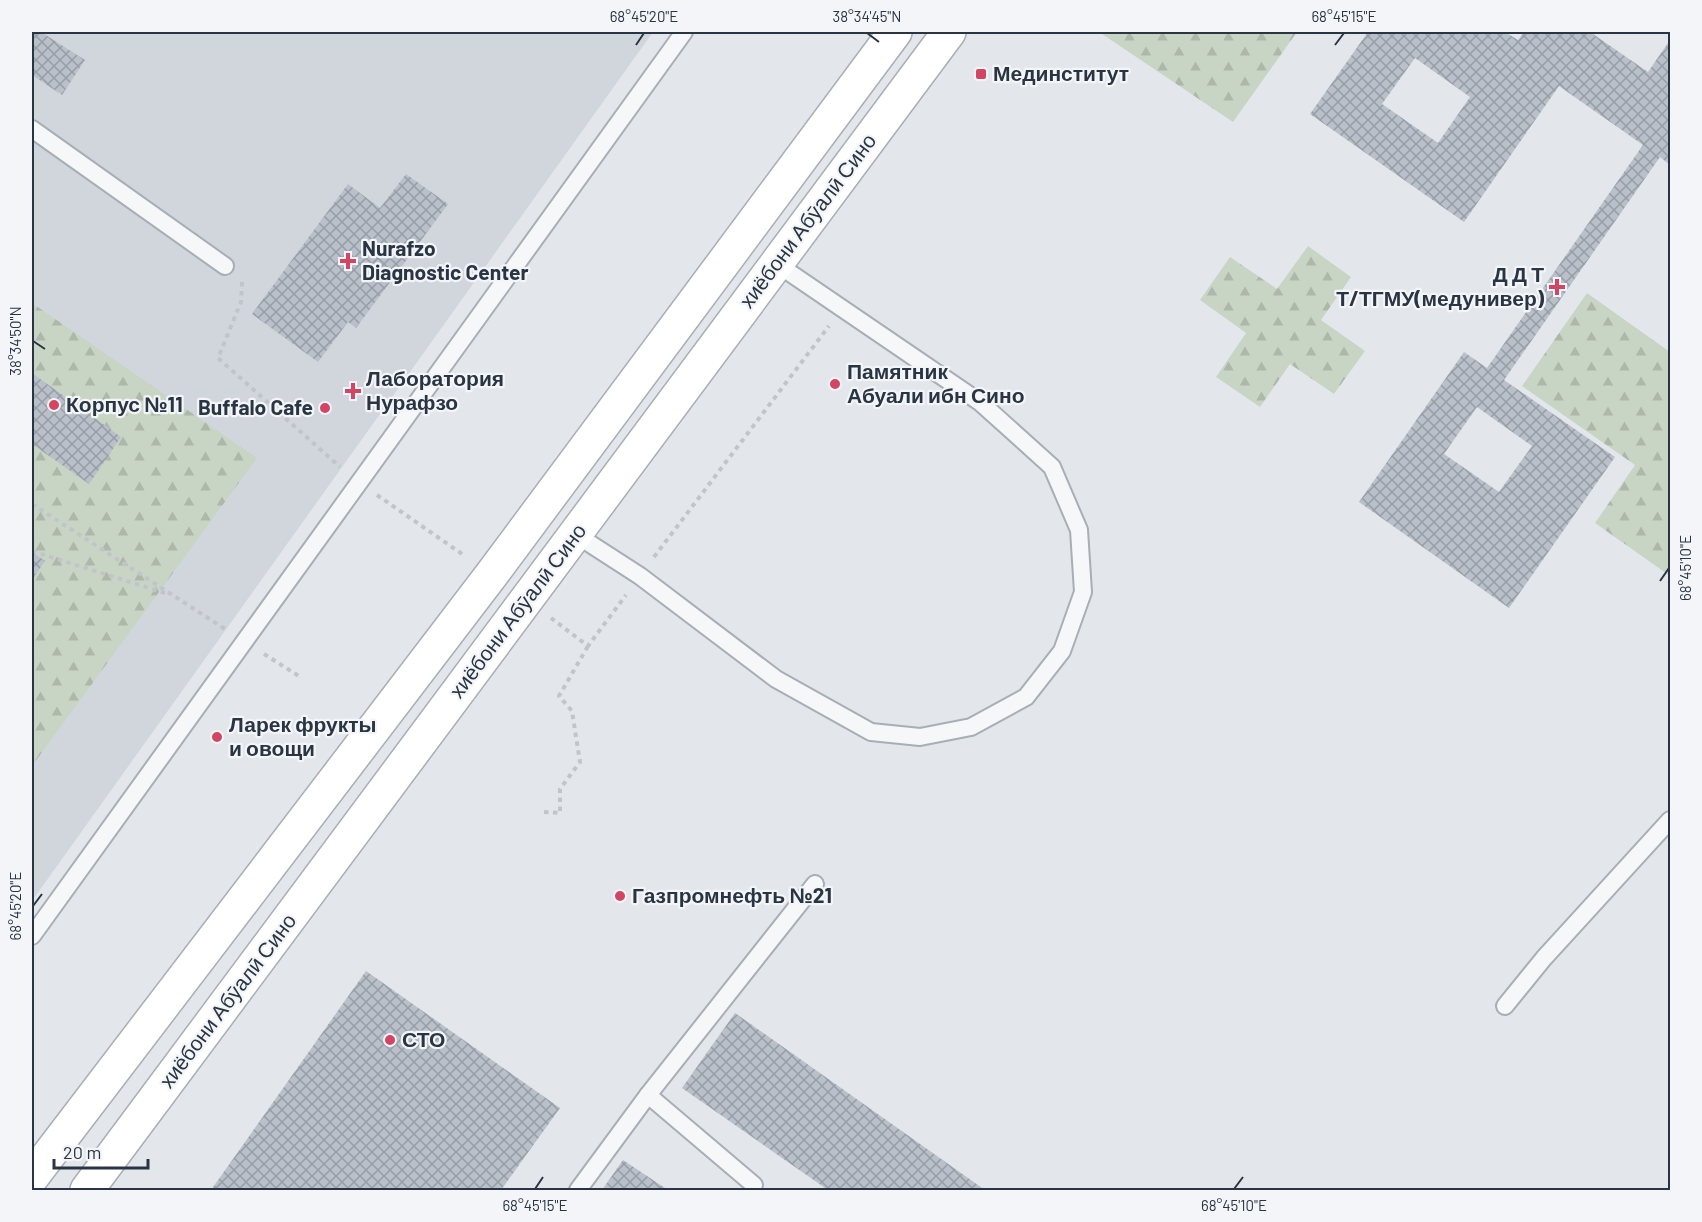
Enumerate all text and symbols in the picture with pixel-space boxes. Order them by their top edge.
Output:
text: 68°45'20"E [610,7,678,25]
text: 38°34'45"N [833,7,901,25]
text: 68°45'15"E [1311,7,1377,25]
place label: Мединститут [993,60,1129,85]
marker: Мединститут [974,67,988,81]
street label: хиёбони Абӯалӣ Сино [733,128,880,312]
place label: Nurafzo Diagnostic Center [362,235,529,284]
marker: Nurafzo Diagnostic Center [339,252,357,270]
place label: Д Д Т Т/ТГМУ(медунивер) [1336,261,1545,310]
marker: Д Д Т Т/ТГМУ(медунивер) [1548,278,1566,296]
text: 38°34'50"N [6,306,24,376]
place label: Памятник Абуали ибн Сино [847,358,1024,407]
place label: Лаборатория Нурафзо [366,365,504,414]
marker: Памятник Абуали ибн Сино [828,377,842,391]
marker: Лаборатория Нурафзо [344,382,362,400]
place label: Корпус №11 [66,391,183,416]
place label: Buffalo Cafe [198,394,313,419]
marker: Корпус №11 [47,398,61,412]
marker: Buffalo Cafe [318,401,332,415]
street label: хиёбони Абӯалӣ Сино [443,518,590,702]
text: 68°45'10"E [1676,535,1694,601]
place label: Ларек фрукты и овощи [229,711,377,760]
marker: Ларек фрукты и овощи [210,730,224,744]
text: 68°45'20"E [6,872,24,940]
place label: Газпромнефть №21 [632,882,832,907]
marker: Газпромнефть №21 [613,889,627,903]
street label: хиёбони Абӯалӣ Сино [153,908,300,1092]
place label: СТО [402,1026,445,1051]
marker: СТО [383,1033,397,1047]
scale bar [54,1132,148,1170]
text: 20 m [63,1141,101,1163]
text: 68°45'15"E [502,1196,568,1214]
text: 68°45'10"E [1201,1196,1267,1214]

